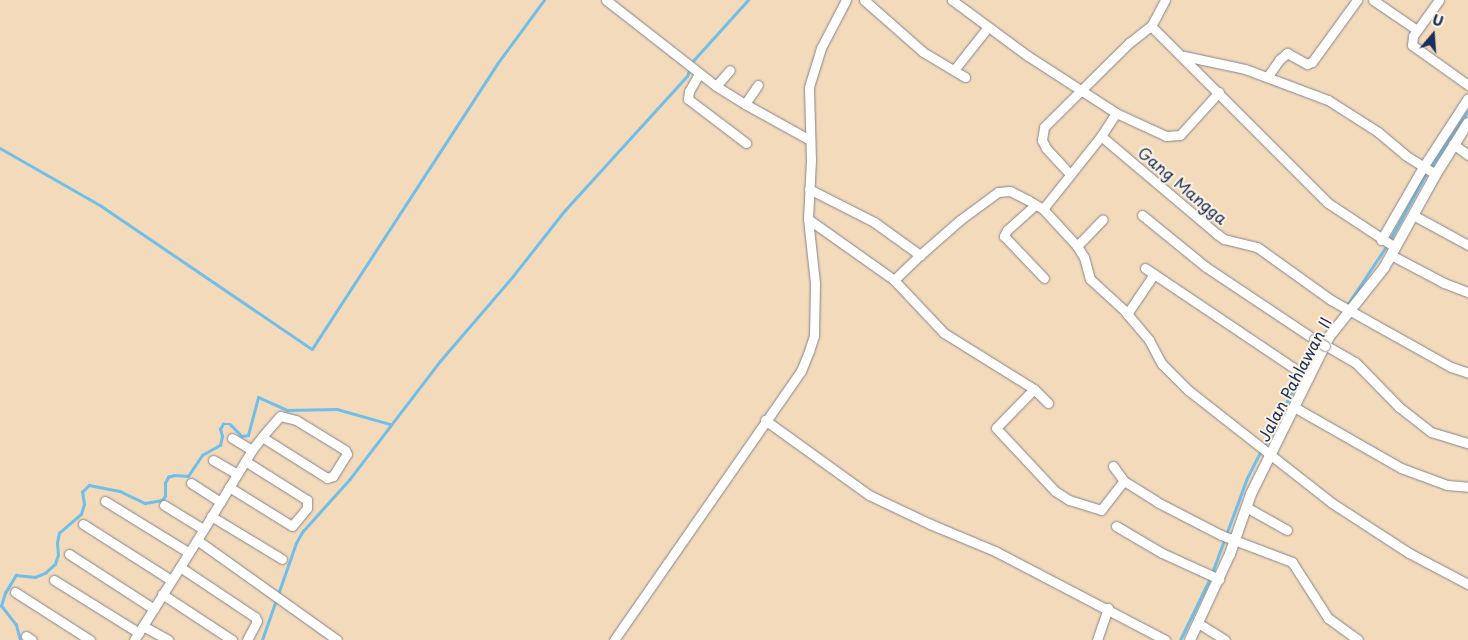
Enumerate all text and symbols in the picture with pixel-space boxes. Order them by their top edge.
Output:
text: U [1429,9,1446,32]
north arrow [1408,10,1458,60]
street label: Gang Mangga [1135,142,1231,228]
street label: Jalan Pahlawan II [1253,313,1335,445]

